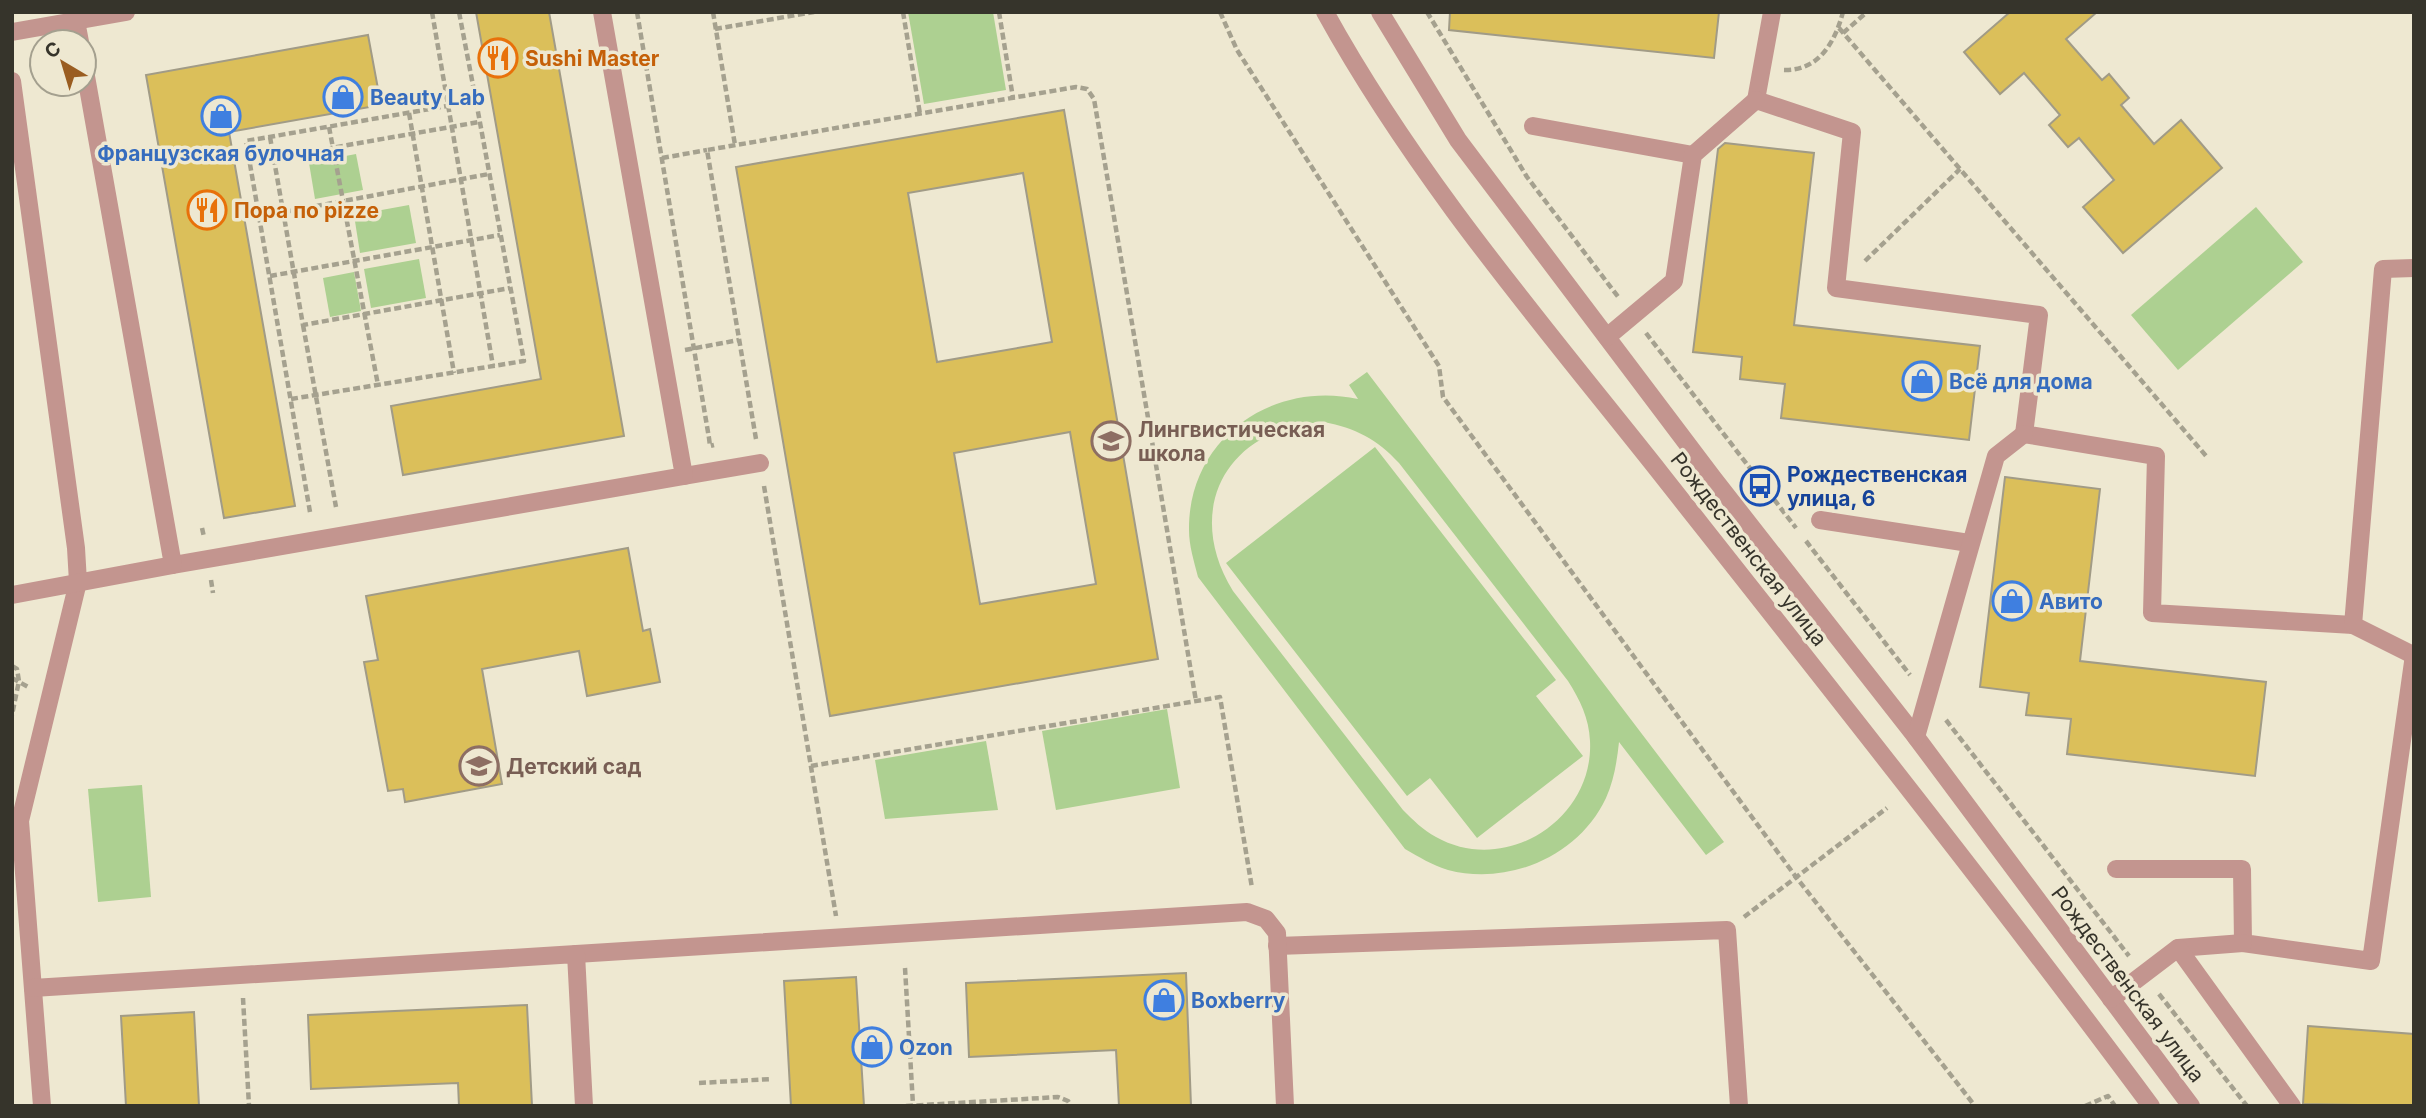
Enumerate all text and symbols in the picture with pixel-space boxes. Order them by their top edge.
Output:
north arrow [28,28,98,98]
text: С [40,37,65,63]
restaurant icon: Sushi Master [477,37,519,79]
place label: Sushi Master [525,46,660,71]
shop icon: Beauty Lab [322,76,364,118]
place label: Beauty Lab [370,85,485,110]
shop icon: Французская булочная [200,95,242,137]
place label: Французская булочная [97,141,345,166]
restaurant icon: Пора по pizze [186,189,228,231]
place label: Пора по pizze [234,198,379,223]
shop icon: Всё для дома [1901,360,1943,402]
place label: Всё для дома [1949,369,2093,394]
place label: Лингвистическая школа [1138,417,1325,466]
school or university icon: Лингвистическая школа [1090,420,1132,462]
street label: Рождественская улица [1666,447,1832,651]
place label: Рождественская улица, 6 [1787,462,1967,511]
bus stop icon: Рождественская улица, 6 [1739,465,1781,507]
shop icon: Авито [1991,580,2033,622]
place label: Авито [2039,589,2103,614]
school or university icon: Детский сад [458,745,500,787]
place label: Детский сад [506,754,641,779]
street label: Рождественская улица [2046,881,2210,1087]
shop icon: Boxberry [1143,979,1185,1021]
place label: Boxberry [1191,988,1286,1013]
shop icon: Ozon [851,1026,893,1068]
place label: Ozon [899,1035,953,1060]

